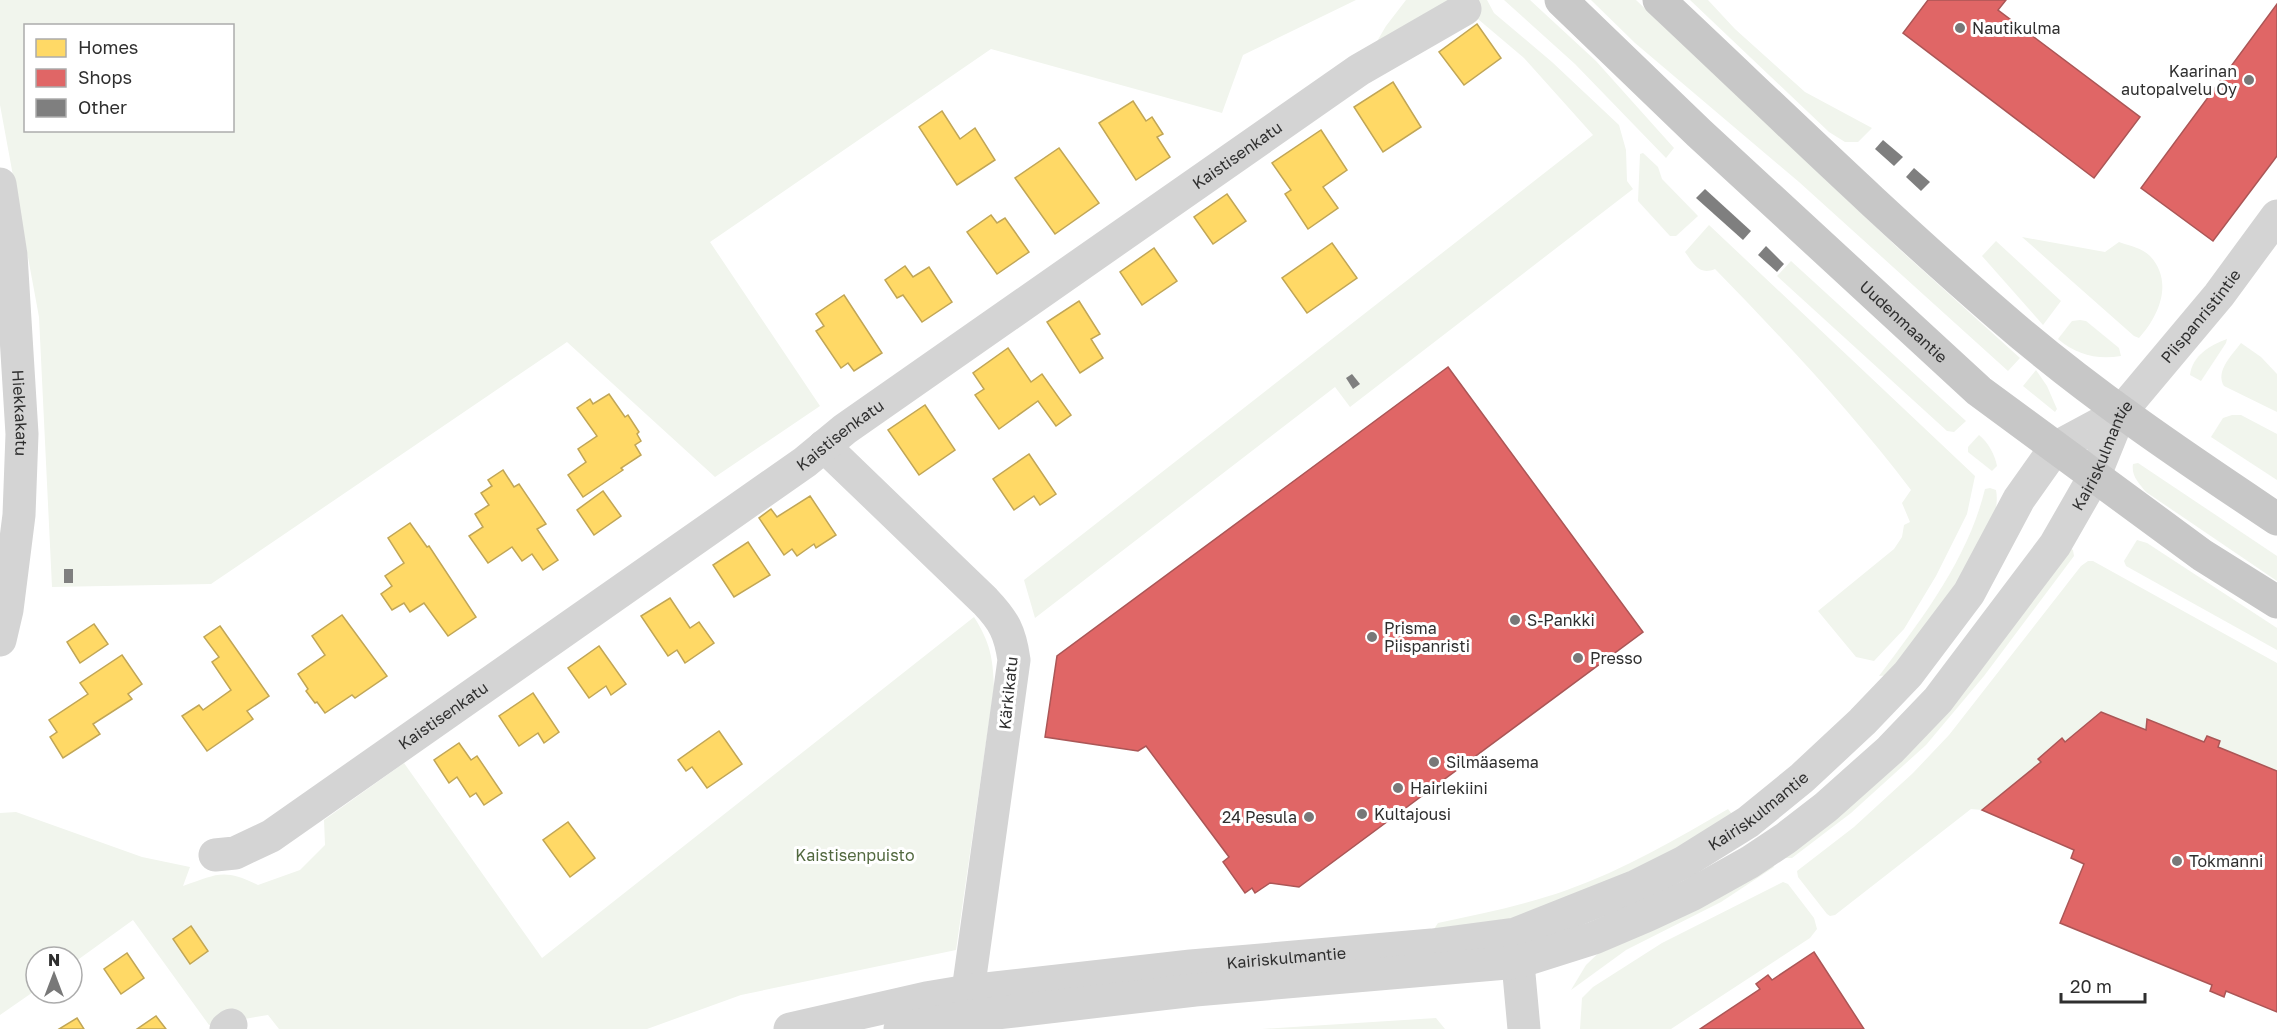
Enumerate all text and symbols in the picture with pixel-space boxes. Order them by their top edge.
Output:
place label: Nautikulma [1972,18,2061,38]
marker: Nautikulma [1953,21,1967,35]
legend [24,24,234,132]
text: Homes [78,36,138,58]
place label: Kaarinan autopalvelu Oy [2121,61,2237,99]
text: Shops [78,66,132,88]
marker: Kaarinan autopalvelu Oy [2242,73,2256,87]
text: Other [78,96,127,118]
street label: Kaistisenkatu [1188,117,1286,193]
street label: Piispanristintie [2156,265,2245,367]
street label: Uudenmaantie [1856,276,1952,367]
street label: Hiekkakatu [8,369,32,456]
street label: Kaistisenkatu [792,395,887,475]
street label: Kairiskulmantie [2067,396,2137,514]
place label: S-Pankki [1527,610,1595,630]
marker: S-Pankki [1508,613,1522,627]
place label: Prisma Piispanristi [1384,618,1470,656]
marker: Prisma Piispanristi [1365,630,1379,644]
place label: Presso [1590,648,1642,668]
marker: Presso [1571,651,1585,665]
street label: Kärkikatu [994,655,1022,731]
street label: Kaistisenkatu [394,677,492,754]
place label: Silmäasema [1446,752,1539,772]
marker: Silmäasema [1427,755,1441,769]
street label: Kairiskulmantie [1704,767,1812,855]
place label: Hairlekiini [1410,778,1488,798]
marker: Hairlekiini [1391,781,1405,795]
place label: Kultajousi [1374,804,1451,824]
place label: 24 Pesula [1222,807,1297,827]
marker: Kultajousi [1355,807,1369,821]
marker: 24 Pesula [1302,810,1316,824]
park label: Kaistisenpuisto [795,845,915,865]
place label: Tokmanni [2189,851,2263,871]
marker: Tokmanni [2170,854,2184,868]
street label: Kairiskulmantie [1226,943,1347,973]
north arrow [24,945,84,1005]
text: N [48,950,60,970]
scale bar [2061,966,2145,1004]
text: 20 m [2070,975,2112,997]

